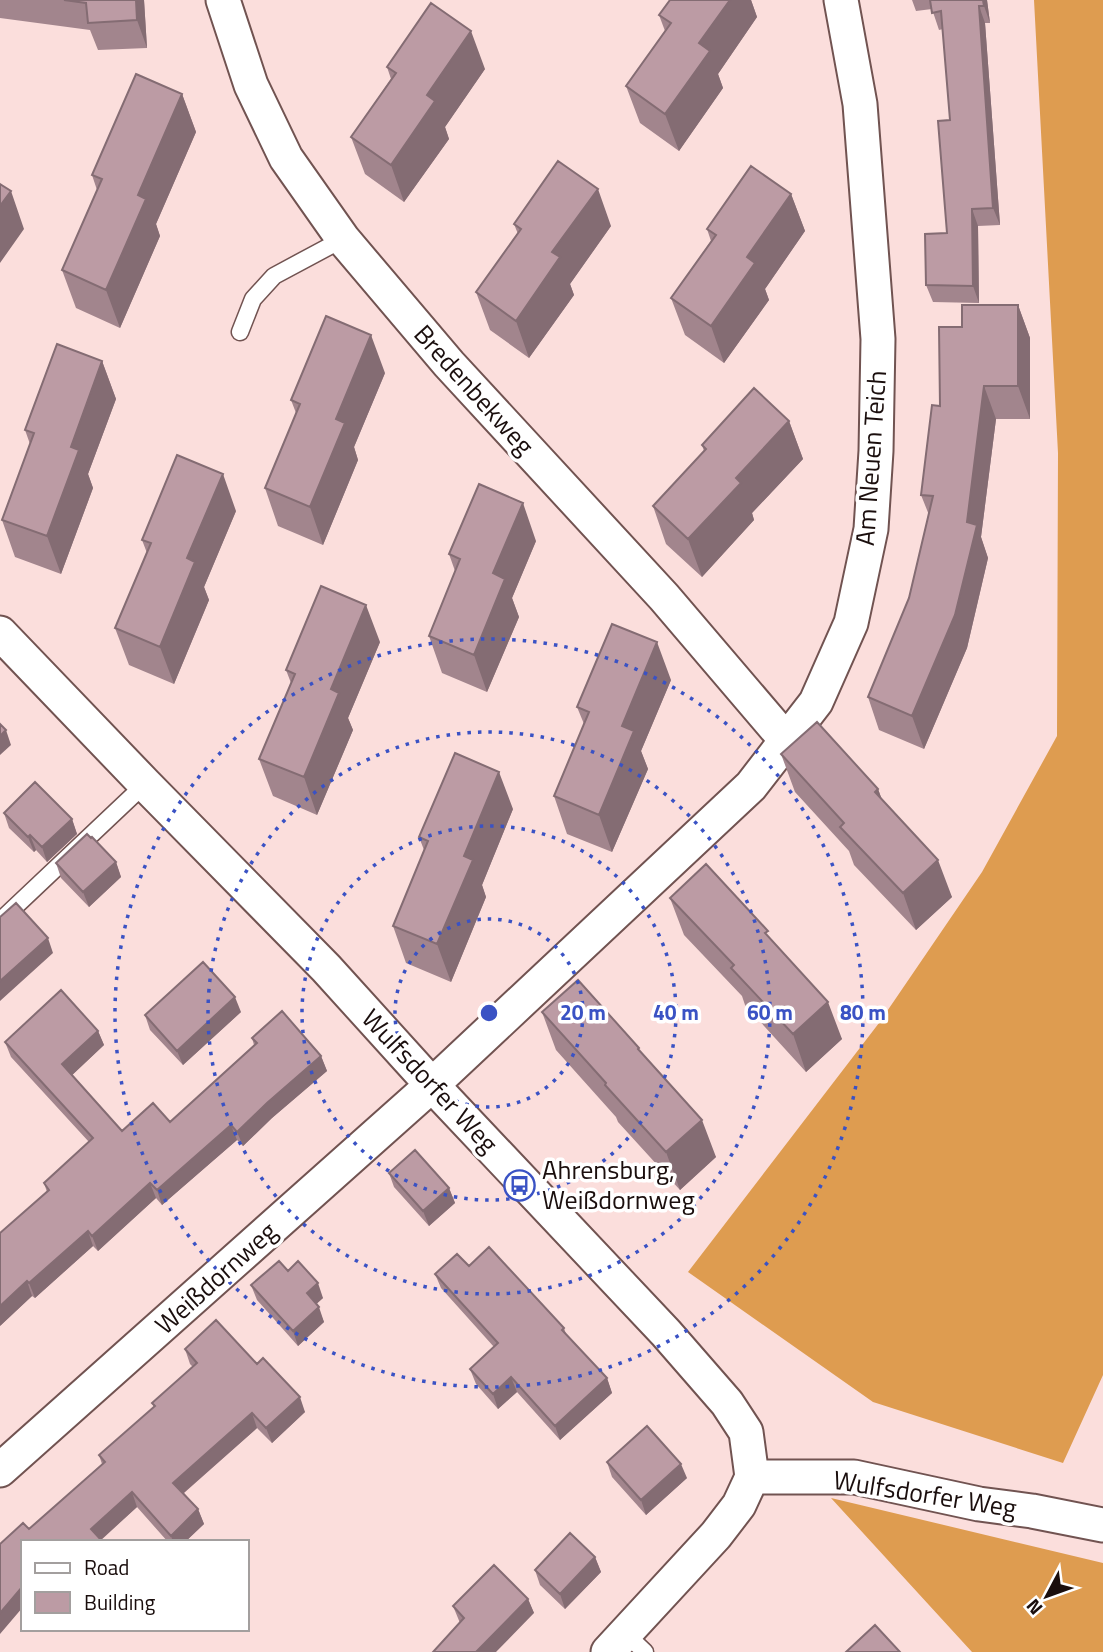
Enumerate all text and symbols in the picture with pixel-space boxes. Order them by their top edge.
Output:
street label: Bredenbekweg [405,316,544,464]
street label: Am Neuen Teich [845,369,896,547]
text: 20 m [560,996,606,1028]
text: 40 m [653,996,699,1028]
text: 60 m [747,996,793,1028]
text: 80 m [840,996,886,1028]
street label: Wulfsdorfer Weg [353,1000,508,1162]
centre of rings [477,1001,501,1025]
place label: Ahrensburg, Weißdornweg [542,1150,695,1219]
bus stop icon: Ahrensburg, Weißdornweg [502,1168,536,1202]
street label: Weißdornweg [146,1212,285,1343]
street label: Wulfsdorfer Weg [831,1460,1019,1527]
legend [21,1540,248,1631]
text: Road [84,1551,129,1583]
north arrow [1012,1561,1082,1631]
text: Building [84,1586,156,1618]
text: N [1019,1593,1049,1622]

